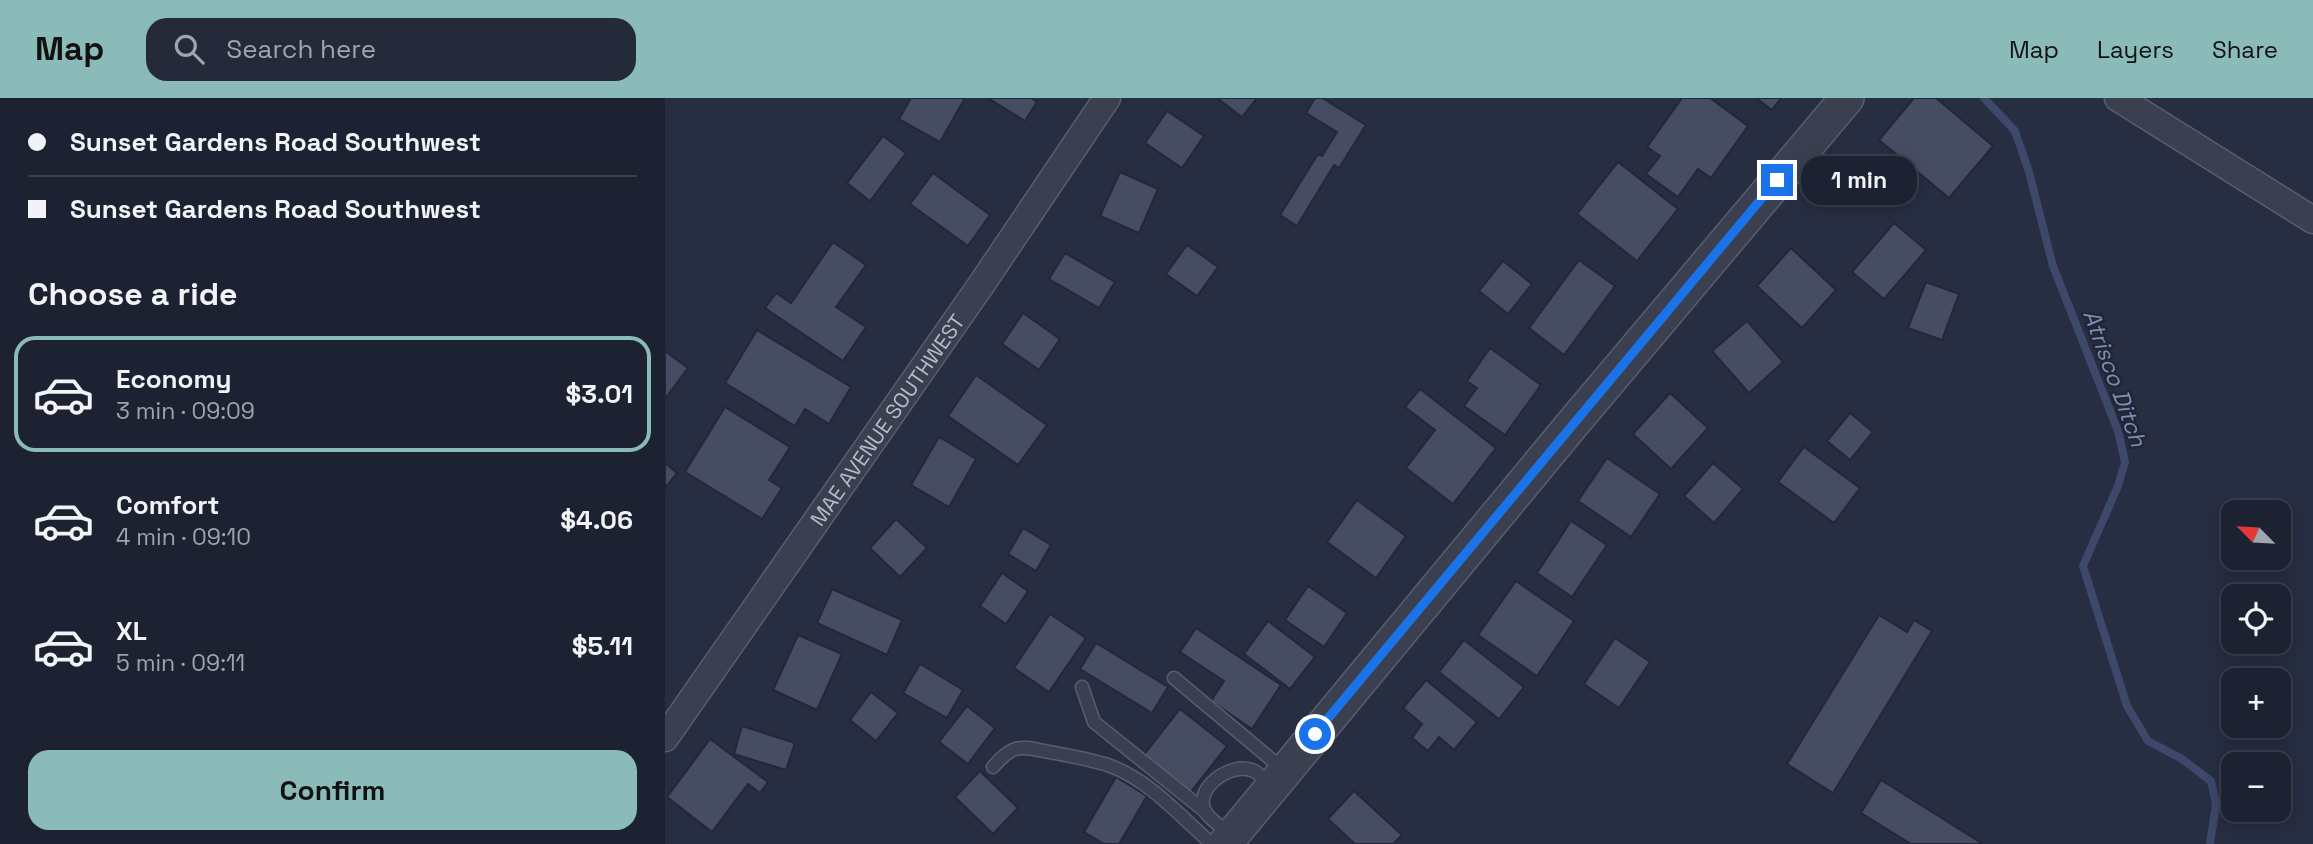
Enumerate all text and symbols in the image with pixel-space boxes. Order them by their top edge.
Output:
search box [146,18,636,81]
text: Map [35,28,104,70]
icon: search [170,30,208,68]
text: Search here [226,32,376,66]
text: Map [2009,34,2059,65]
text: Layers [2097,34,2174,65]
text: Share [2212,34,2278,65]
text: Sunset Gardens Road Southwest [70,125,481,159]
callout: 1 min [1801,155,1917,204]
route end [1761,164,1793,196]
text: 1 min [1831,165,1887,195]
text: Sunset Gardens Road Southwest [70,192,481,226]
text: Choose a ride [28,274,238,314]
water label: Atrisco Ditch [2076,305,2154,452]
street label: MAE AVENUE SOUTHWEST [804,309,970,531]
text: Economy [116,362,232,396]
icon: car [32,363,95,426]
text: $3.01 [565,377,633,411]
text: 3 min · 09:09 [116,396,255,426]
text: Comfort [116,488,219,522]
icon: car [32,489,95,552]
north arrow [2221,500,2291,570]
map controls [2221,500,2291,822]
text: $4.06 [560,503,633,537]
text: 4 min · 09:10 [116,522,251,552]
button: locate [2221,584,2291,654]
text: XL [116,614,147,648]
icon: car [32,615,95,678]
text: $5.11 [572,629,633,663]
text: 5 min · 09:11 [116,648,245,678]
button: + [2221,668,2291,738]
route start [1299,718,1331,750]
button: Confirm [28,750,637,830]
button: − [2221,752,2291,822]

